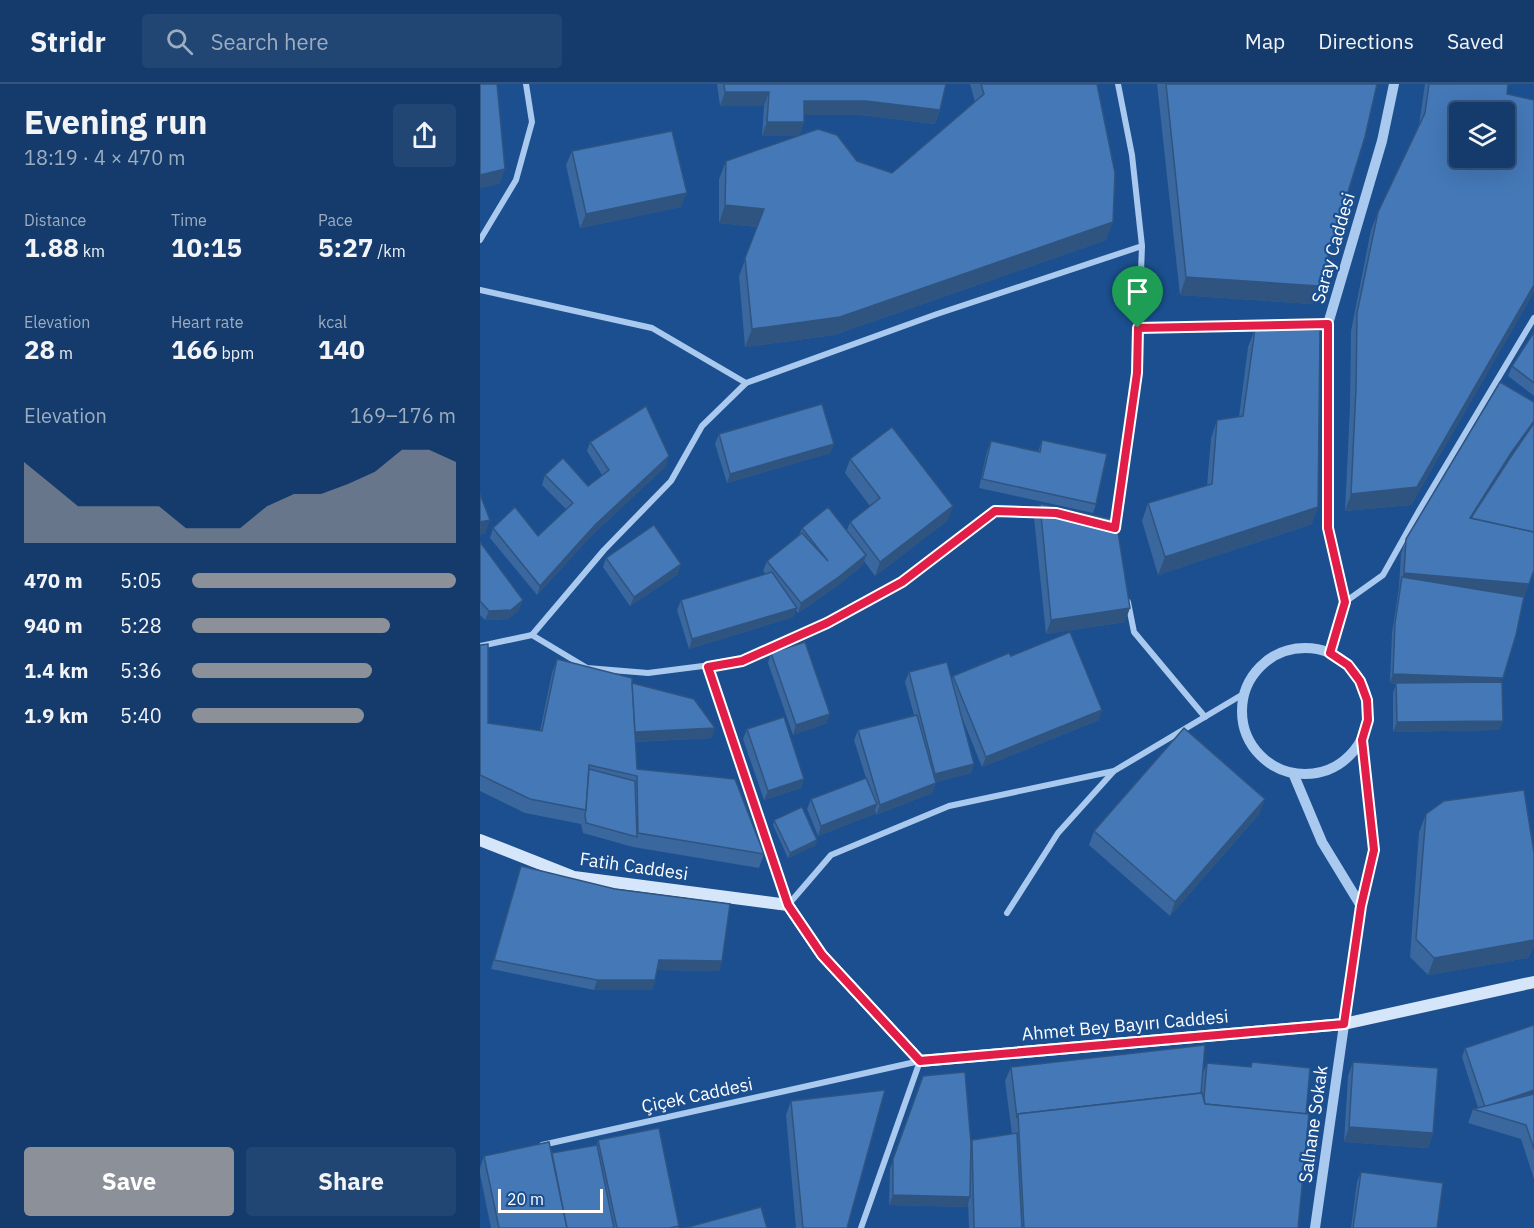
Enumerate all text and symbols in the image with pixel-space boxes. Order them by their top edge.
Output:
search box [142,14,562,68]
text: Stridr [30,23,106,60]
icon: search [163,25,196,58]
text: Search here [211,27,329,56]
text: Map [1245,27,1285,55]
text: Directions [1318,27,1414,55]
text: Saved [1447,27,1504,55]
text: Evening run [24,100,208,143]
map controls [1449,102,1515,168]
button: layers [1449,102,1515,168]
button: share [393,104,456,167]
text: 18:19 · 4 × 470 m [24,144,185,171]
street label: Saray Caddesi [1306,190,1360,306]
text: Distance [24,210,86,230]
text: Time [171,210,207,230]
text: Pace [318,210,353,230]
text: 1.88 [24,230,79,264]
text: 10:15 [171,230,242,264]
text: 5:27 [318,230,373,264]
text: km [79,241,105,261]
text: /km [373,241,406,261]
pin [1112,266,1163,328]
icon: arrive [1121,275,1154,308]
text: Elevation [24,312,90,332]
text: Heart rate [171,312,244,332]
text: kcal [318,312,347,332]
text: 28 [24,332,55,366]
text: 166 [171,332,218,366]
text: 140 [318,332,365,366]
text: m [55,343,73,363]
text: bpm [218,343,254,363]
text: Elevation [24,402,107,429]
text: 169–176 m [350,402,456,429]
text: 470 m [24,567,83,594]
text: 5:05 [120,567,162,594]
text: 940 m [24,612,83,639]
text: 5:28 [120,612,162,639]
text: 1.4 km [24,657,88,684]
text: 5:36 [120,657,162,684]
text: 1.9 km [24,702,88,729]
text: 5:40 [120,702,162,729]
street label: Fatih Caddesi [578,847,690,885]
street label: Ahmet Bey Bayırı Caddesi [1021,1004,1229,1046]
street label: Salhane Sokak [1293,1063,1333,1184]
street label: Çiçek Caddesi [639,1072,755,1118]
button: Save [24,1147,234,1216]
button: Share [246,1147,456,1216]
scale bar [498,1186,603,1214]
text: 20 m [507,1189,544,1209]

